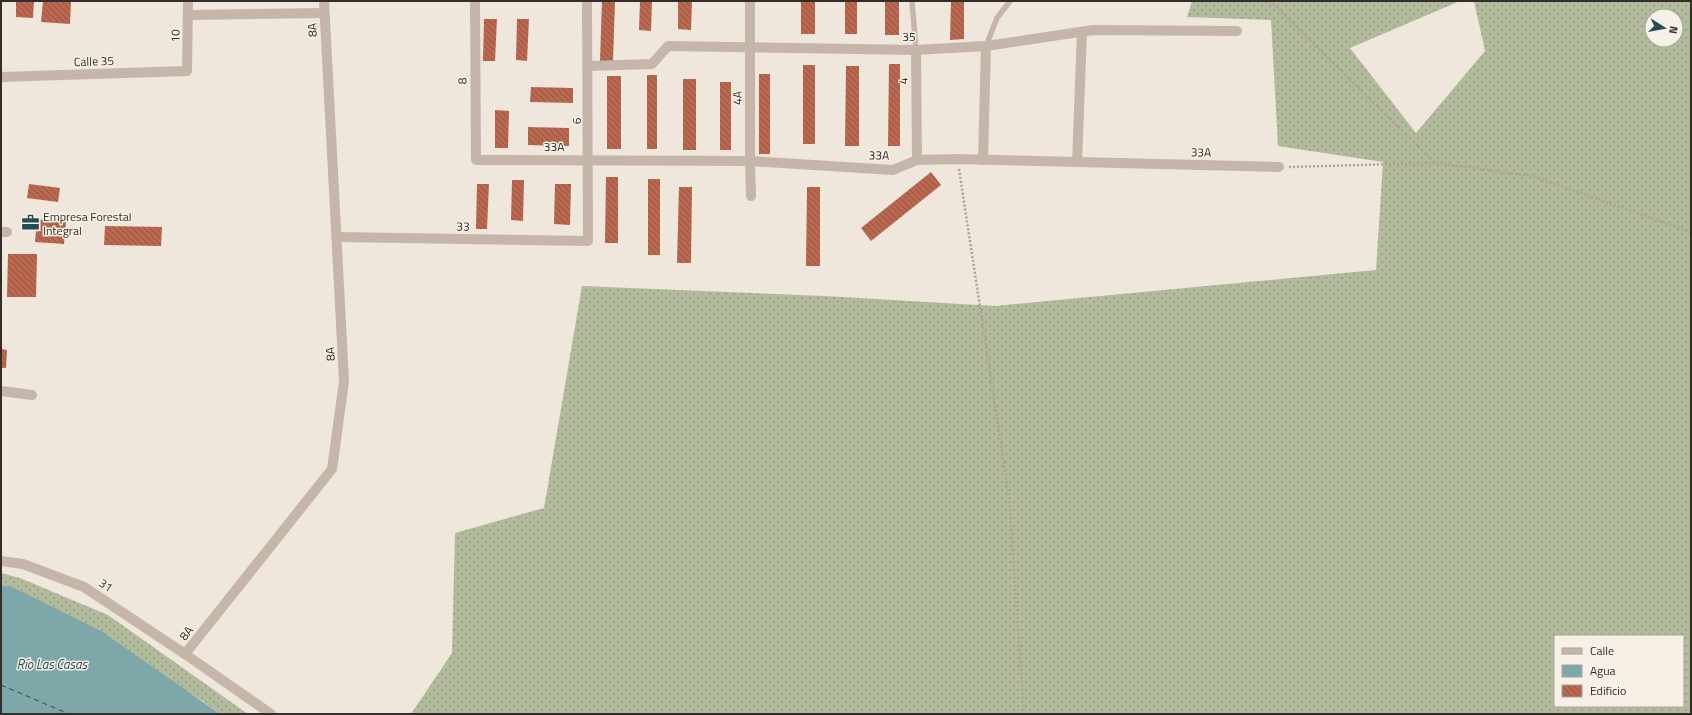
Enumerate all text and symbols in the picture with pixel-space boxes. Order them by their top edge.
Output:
north arrow [1644,8,1684,48]
street label: 8A [302,23,322,37]
text: N [1665,25,1682,35]
street label: 35 [902,27,916,46]
street label: 10 [165,29,185,43]
street label: Calle 35 [74,51,115,71]
street label: 8 [452,77,472,85]
street label: 4 [893,77,913,85]
street label: 4A [727,91,747,105]
street label: 6 [567,117,586,124]
street label: 33A [544,137,564,156]
street label: 33A [1191,142,1211,162]
street label: 33A [868,145,890,165]
place label: Empresa Forestal Integral [43,207,131,240]
office icon: Empresa Forestal Integral [20,213,40,233]
street label: 33 [456,216,470,236]
street label: 8A [320,347,340,361]
street label: 31 [95,573,117,597]
street label: 8A [174,622,198,644]
legend [1554,635,1684,707]
text: Calle [1590,641,1614,660]
water label: Río Las Casas [17,654,89,674]
text: Agua [1590,661,1616,680]
text: Edificio [1590,681,1626,700]

